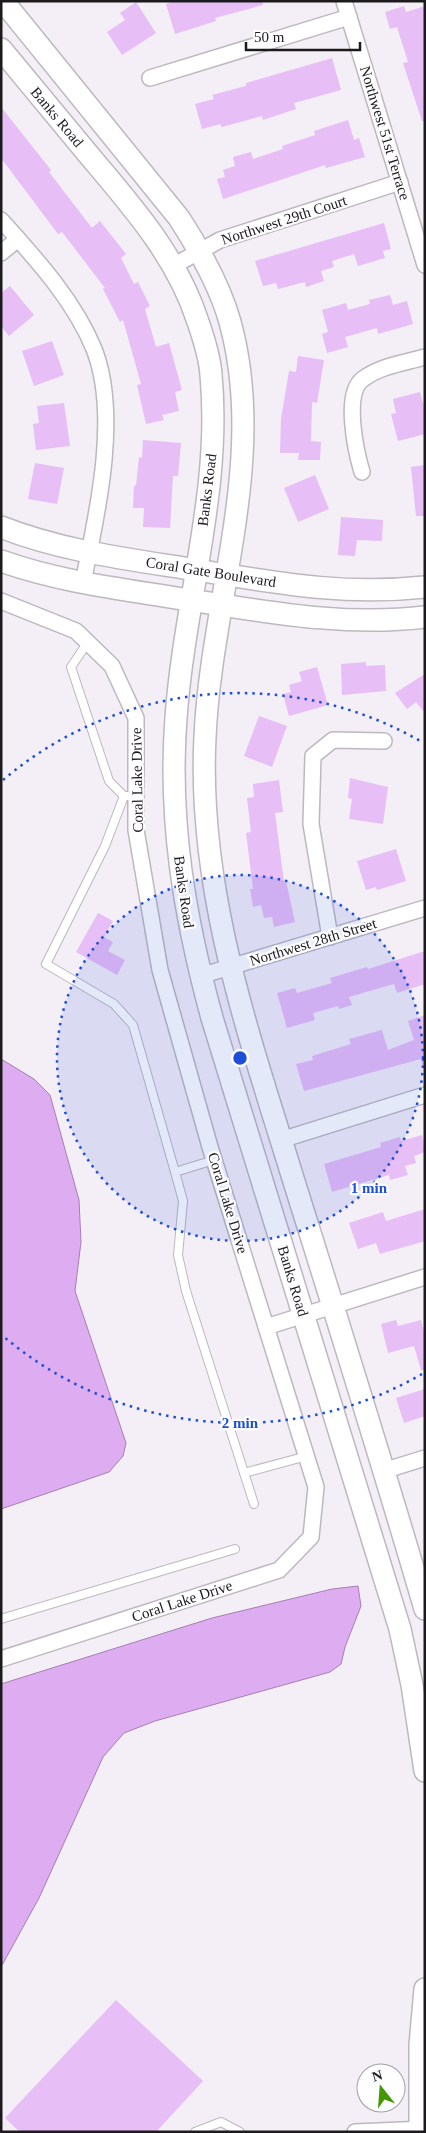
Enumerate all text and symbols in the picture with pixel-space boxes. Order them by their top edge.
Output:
scale bar [246,20,360,52]
text: 50 m [254,29,285,45]
street label: Northwest 51st Terrace [357,64,413,202]
street label: Banks Road [27,84,87,150]
street label: Northwest 29th Court [219,192,349,248]
street label: Banks Road [195,452,219,527]
street label: Coral Gate Boulevard [145,554,278,590]
street label: Coral Lake Drive [128,727,146,833]
street label: Banks Road [171,855,197,930]
street label: Northwest 28th Street [248,915,379,969]
centre of rings [231,1049,249,1067]
street label: Coral Lake Drive [205,1150,251,1256]
text: 1 min [351,1180,388,1196]
street label: Banks Road [275,1244,311,1319]
text: 2 min [222,1415,259,1431]
street label: Coral Lake Drive [130,1577,235,1625]
north arrow [356,2063,406,2113]
text: N [370,2067,384,2085]

